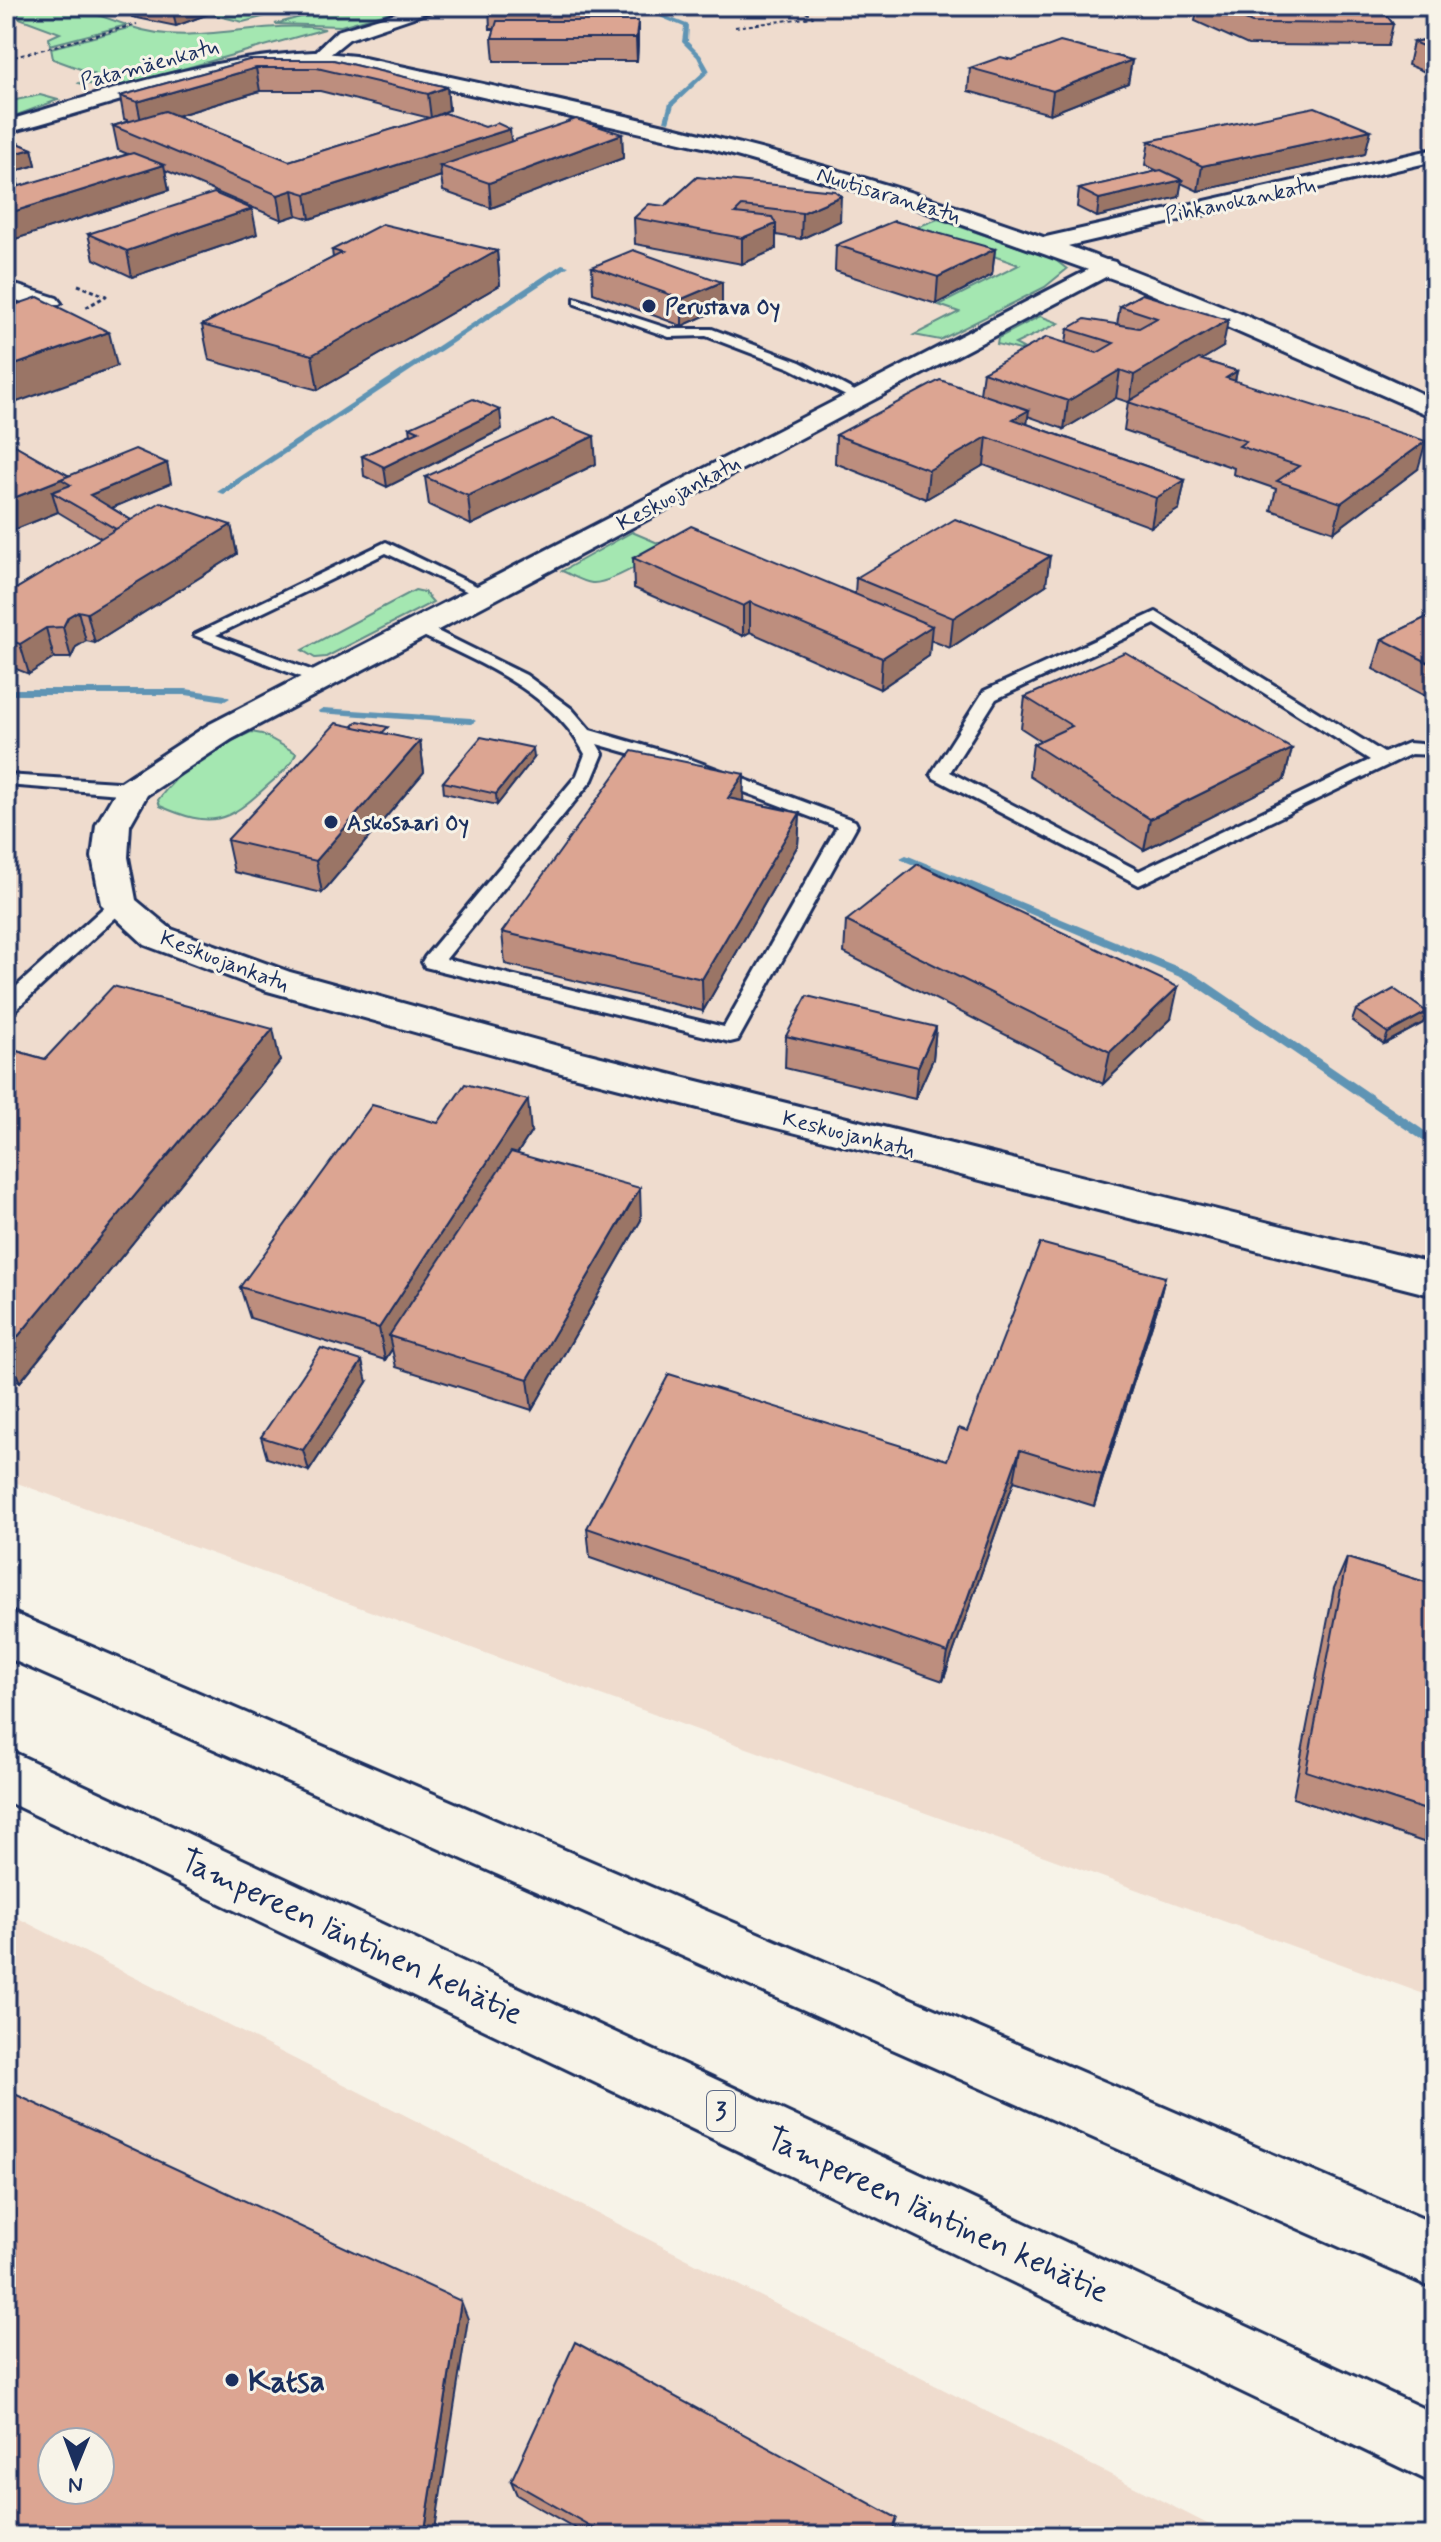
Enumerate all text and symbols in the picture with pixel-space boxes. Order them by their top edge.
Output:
street label: Patamäenkatu [77,33,222,97]
street label: Nuutisarankatu [813,161,964,231]
street label: Pihkanokankatu [1163,171,1318,231]
place label: Perustava Oy [665,294,780,323]
marker: Perustava Oy [640,297,658,315]
street label: Keskuojankatu [612,450,745,538]
place label: Askosaari Oy [347,810,469,839]
marker: Askosaari Oy [322,813,340,831]
street label: Keskuojankatu [156,924,293,999]
street label: Keskuojankatu [779,1105,918,1165]
street label: Tampereen läntinen kehätie [173,1840,529,2036]
road number: 3 [707,2091,735,2131]
street label: Tampereen läntinen kehätie [759,2118,1115,2314]
place label: Katsa [248,2361,325,2403]
marker: Katsa [223,2371,241,2389]
north arrow [36,2426,116,2506]
text: N [68,2470,83,2498]

